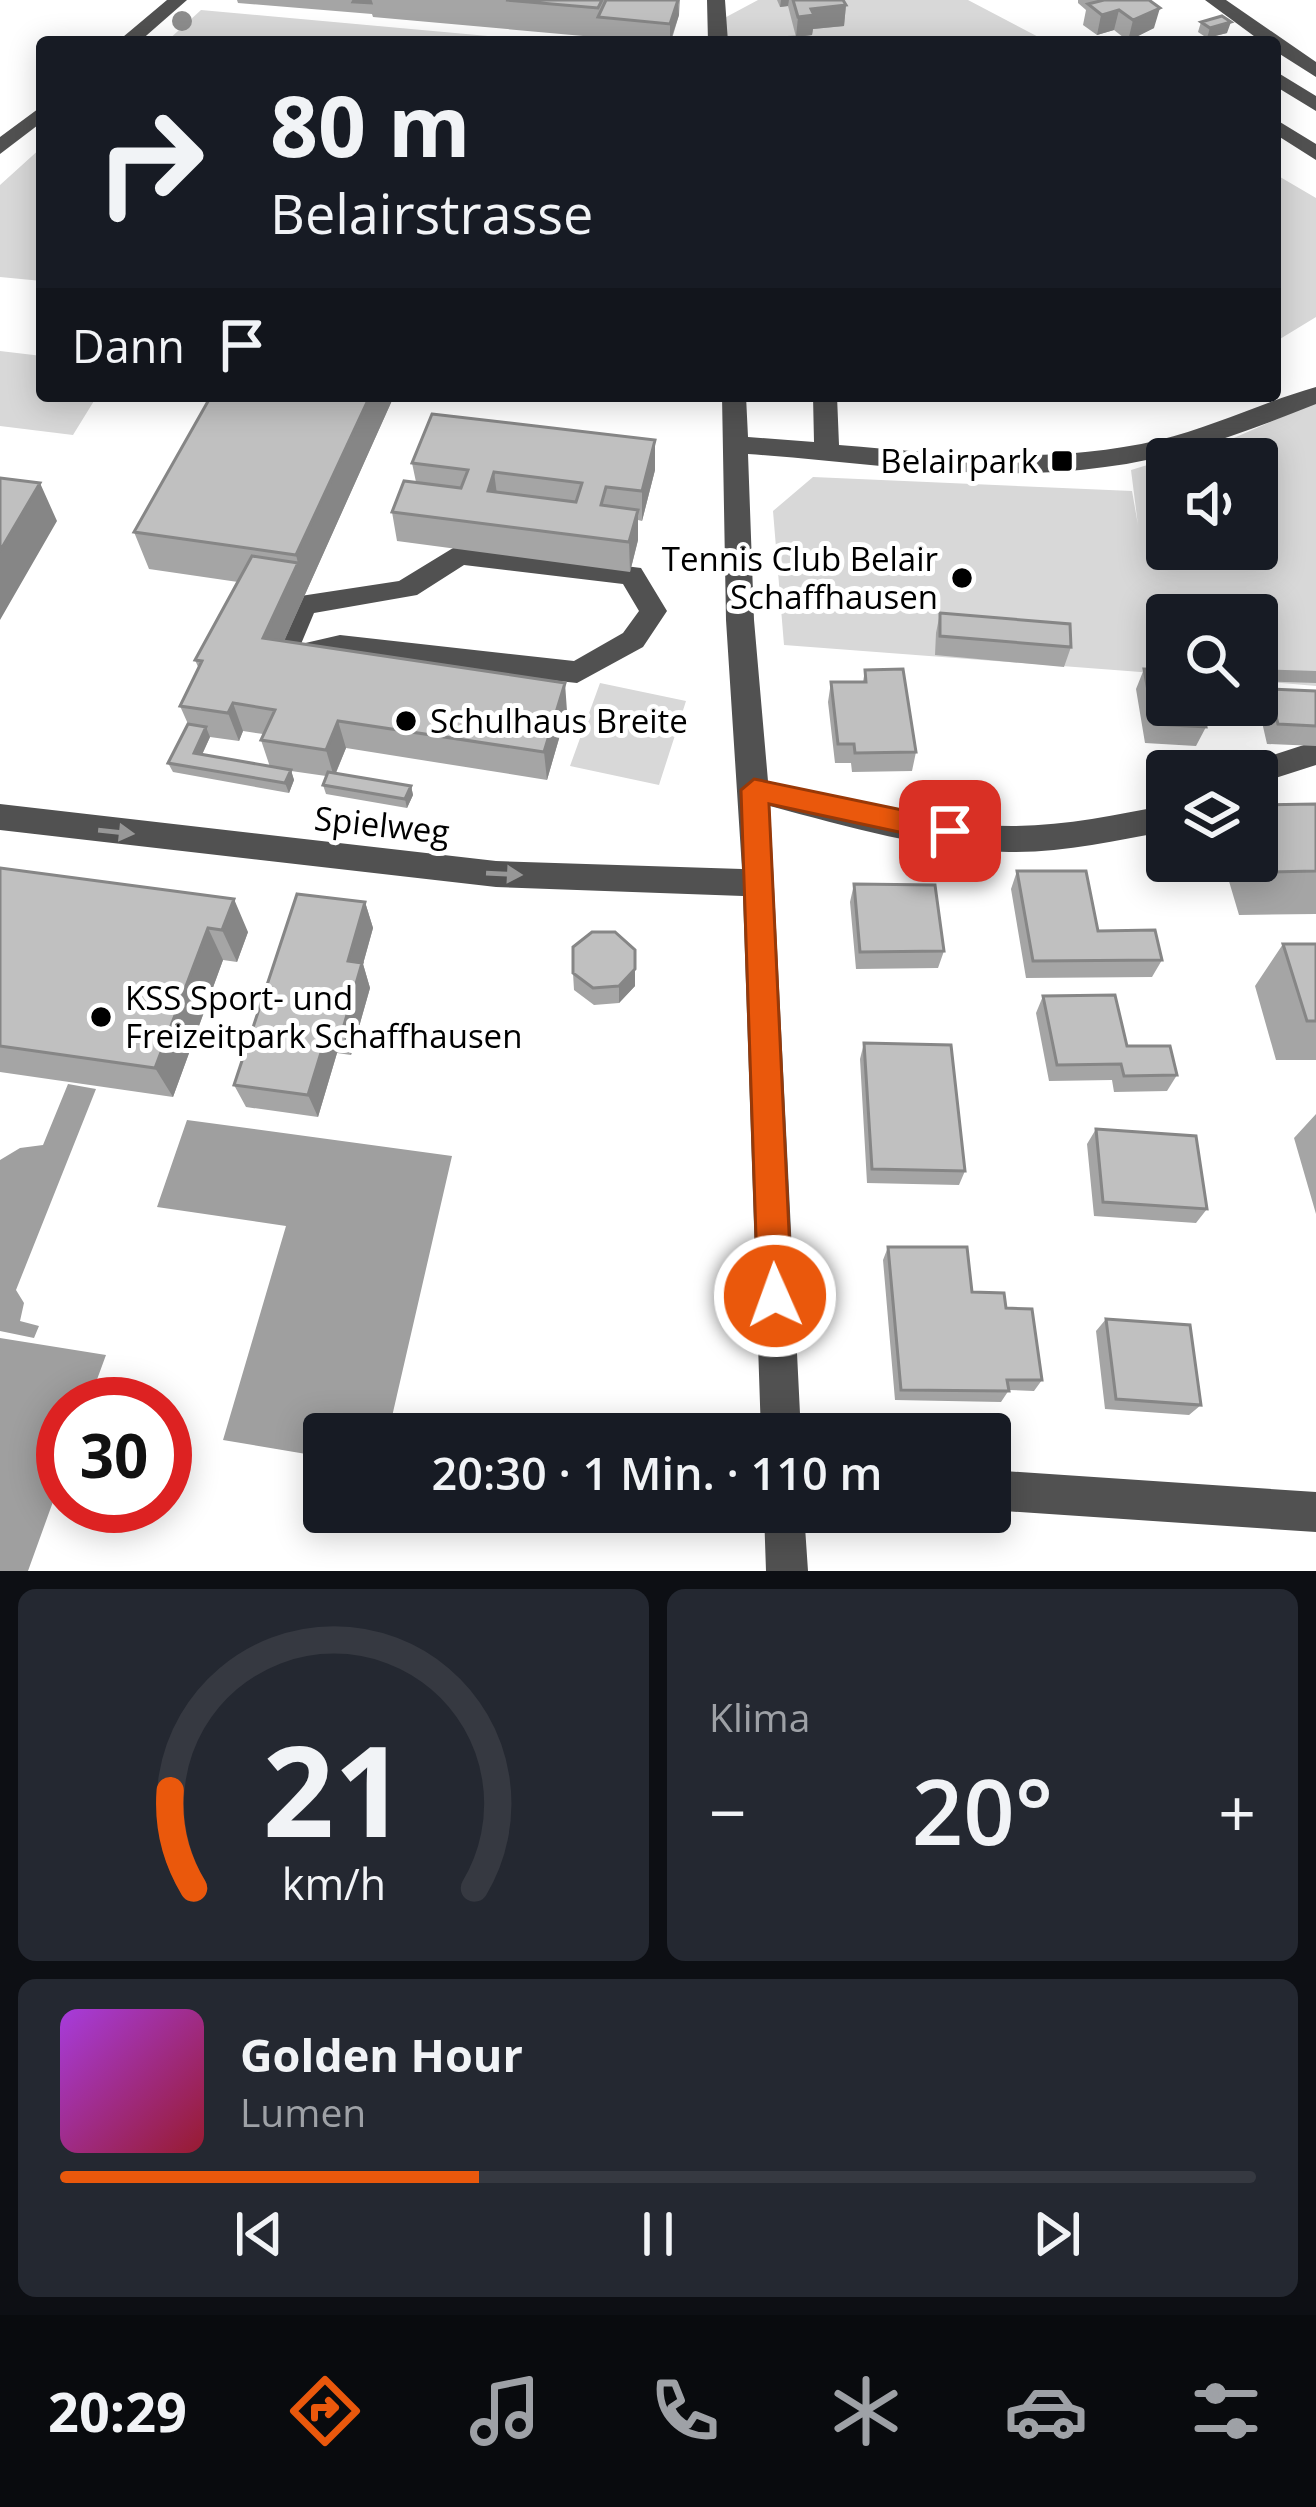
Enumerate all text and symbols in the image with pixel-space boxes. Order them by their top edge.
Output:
text: 80 m [270,67,470,182]
icon: right [72,84,228,240]
text: Belairstrasse [270,176,593,250]
icon: arrive [209,312,275,378]
text: Dann [72,315,185,376]
place label: Belairpark [880,438,1039,483]
map controls [1146,438,1278,882]
button: sound [1146,438,1278,570]
marker: Belairpark [1049,448,1075,474]
place label: Tennis Club Belair Schaffhausen [662,536,938,619]
marker: Tennis Club Belair Schaffhausen [949,565,975,591]
button: search [1146,594,1278,726]
place label: Schulhaus Breite [430,698,688,743]
marker: Schulhaus Breite [393,708,419,734]
button: layers [1146,750,1278,882]
pin [899,780,1001,882]
street label: Spielweg [312,795,452,854]
icon: arrive [917,798,983,864]
one-way arrow [98,822,135,841]
one-way arrow [486,865,524,884]
place label: KSS Sport- und Freizeitpark Schaffhausen [125,975,522,1058]
marker: KSS Sport- und Freizeitpark Schaffhausen [88,1004,114,1030]
position arrow [712,1233,838,1359]
speed limit sign: 30 [36,1377,192,1533]
text: 20:30 · 1 Min. · 110 m [432,1442,882,1503]
text: Klima [709,1690,810,1743]
text: 21 [262,1704,405,1874]
text: 20° [912,1749,1053,1871]
text: − [709,1766,747,1856]
text: + [1218,1766,1256,1856]
text: km/h [281,1854,386,1913]
text: Golden Hour [240,2024,523,2085]
text: Lumen [240,2085,366,2138]
icon: previous [226,2201,292,2267]
icon: pause [625,2201,691,2267]
icon: next [1024,2201,1090,2267]
icon: directions [283,2369,367,2453]
icon: music [463,2369,547,2453]
icon: phone [643,2369,727,2453]
icon: climate [824,2369,908,2453]
icon: car [1004,2369,1088,2453]
icon: filters [1184,2369,1268,2453]
text: 20:29 [48,2374,187,2448]

